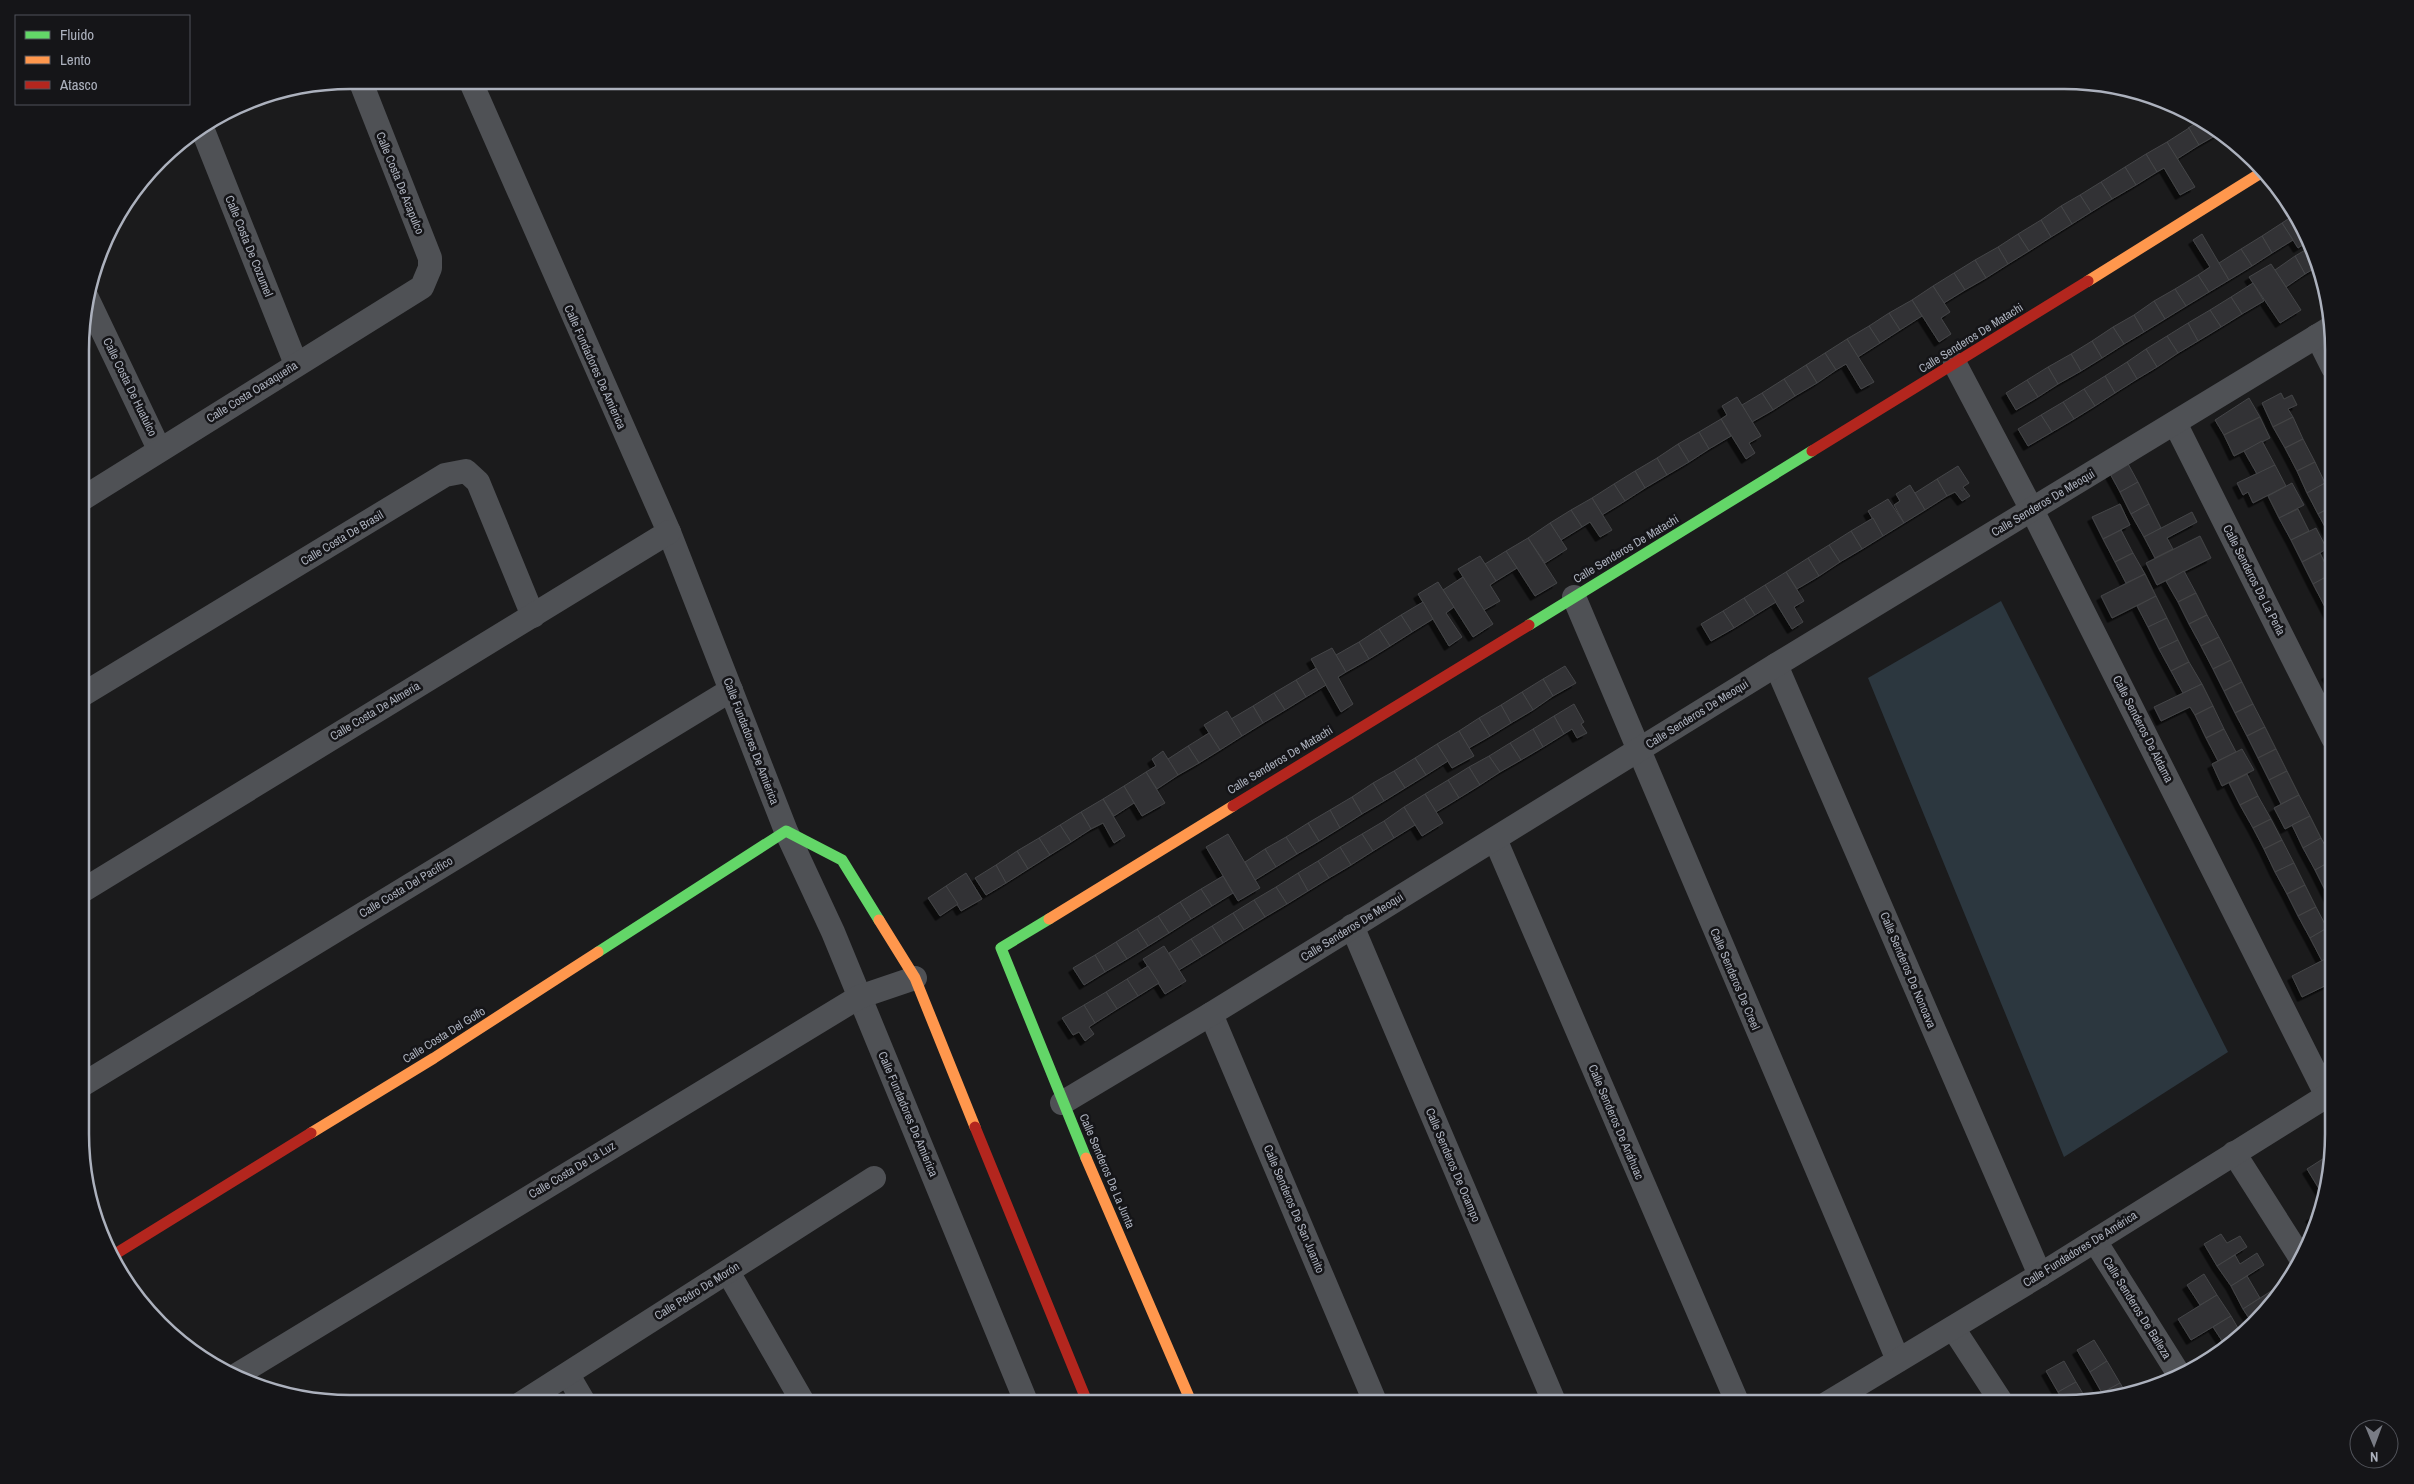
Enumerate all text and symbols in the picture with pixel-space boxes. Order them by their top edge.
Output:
legend [15,15,190,105]
text: Fluido [60,24,94,45]
text: Lento [60,49,91,70]
text: Atasco [59,74,98,95]
street label: Calle Costa De Acapulco [372,130,428,236]
street label: Calle Costa De Cozumel [221,193,277,299]
street label: Calle Senderos De Matachi [1916,299,2026,377]
street label: Calle Fundadores De Amierica [560,302,630,432]
street label: Calle Costa De Huatulco [99,335,161,439]
street label: Calle Costa Oaxaqueña [203,357,301,426]
street label: Calle Senderos De Meoqui [1988,466,2098,540]
street label: Calle Costa De Brasil [298,507,386,569]
street label: Calle Senderos De Matachi [1570,511,1682,587]
street label: Calle Senderos De La Perla [2219,522,2289,638]
street label: Calle Senderos De Aldama [2109,673,2177,786]
street label: Calle Fundadores De Amierica [719,675,783,807]
street label: Calle Senderos De Meoqui [1643,676,1751,752]
street label: Calle Costa De Almería [327,678,423,744]
street label: Calle Senderos De Matachi [1224,722,1336,798]
street label: Calle Costa Del Pacífico [356,853,456,921]
street label: Calle Senderos De Meoqui [1298,889,1406,965]
street label: Calle Senderos De Nonoava [1876,909,1940,1031]
street label: Calle Senderos De Creel [1706,926,1764,1032]
street label: Calle Costa Del Golfo [400,1003,488,1067]
street label: Calle Fundadores De Amierica [874,1049,942,1180]
street label: Calle Senderos De Anáhuac [1584,1062,1648,1182]
street label: Calle Senderos De Ocampo [1422,1105,1484,1225]
street label: Calle Senderos De La Junta [1076,1111,1139,1231]
street label: Calle Costa De La Luz [526,1138,618,1202]
street label: Calle Senderos De San Juanito [1260,1142,1328,1276]
street label: Calle Fundadores De América [2020,1207,2141,1291]
street label: Calle Senderos De Balleza [2099,1254,2175,1363]
street label: Calle Pedro De Morón [651,1258,743,1324]
north arrow [2349,1419,2399,1469]
text: N [2370,1448,2379,1466]

